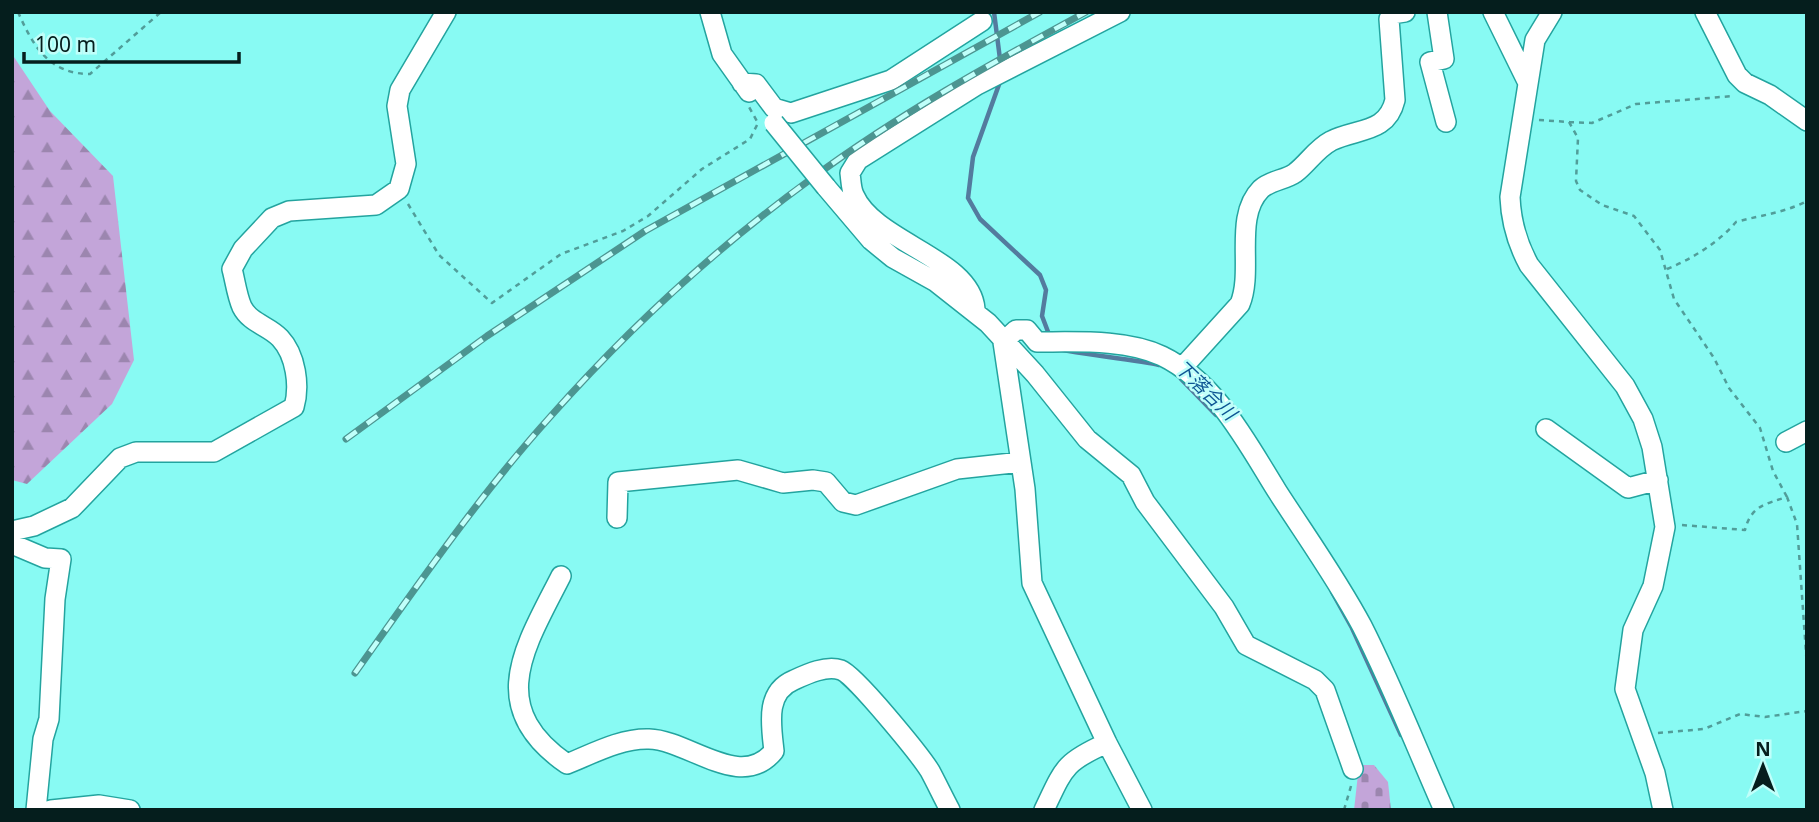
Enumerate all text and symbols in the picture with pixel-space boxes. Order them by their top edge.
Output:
scale bar [24,21,240,65]
text: 100 m [35,30,96,58]
water label: 下落合川 [1170,354,1244,427]
north arrow [1728,731,1798,801]
text: N [1755,736,1771,762]

